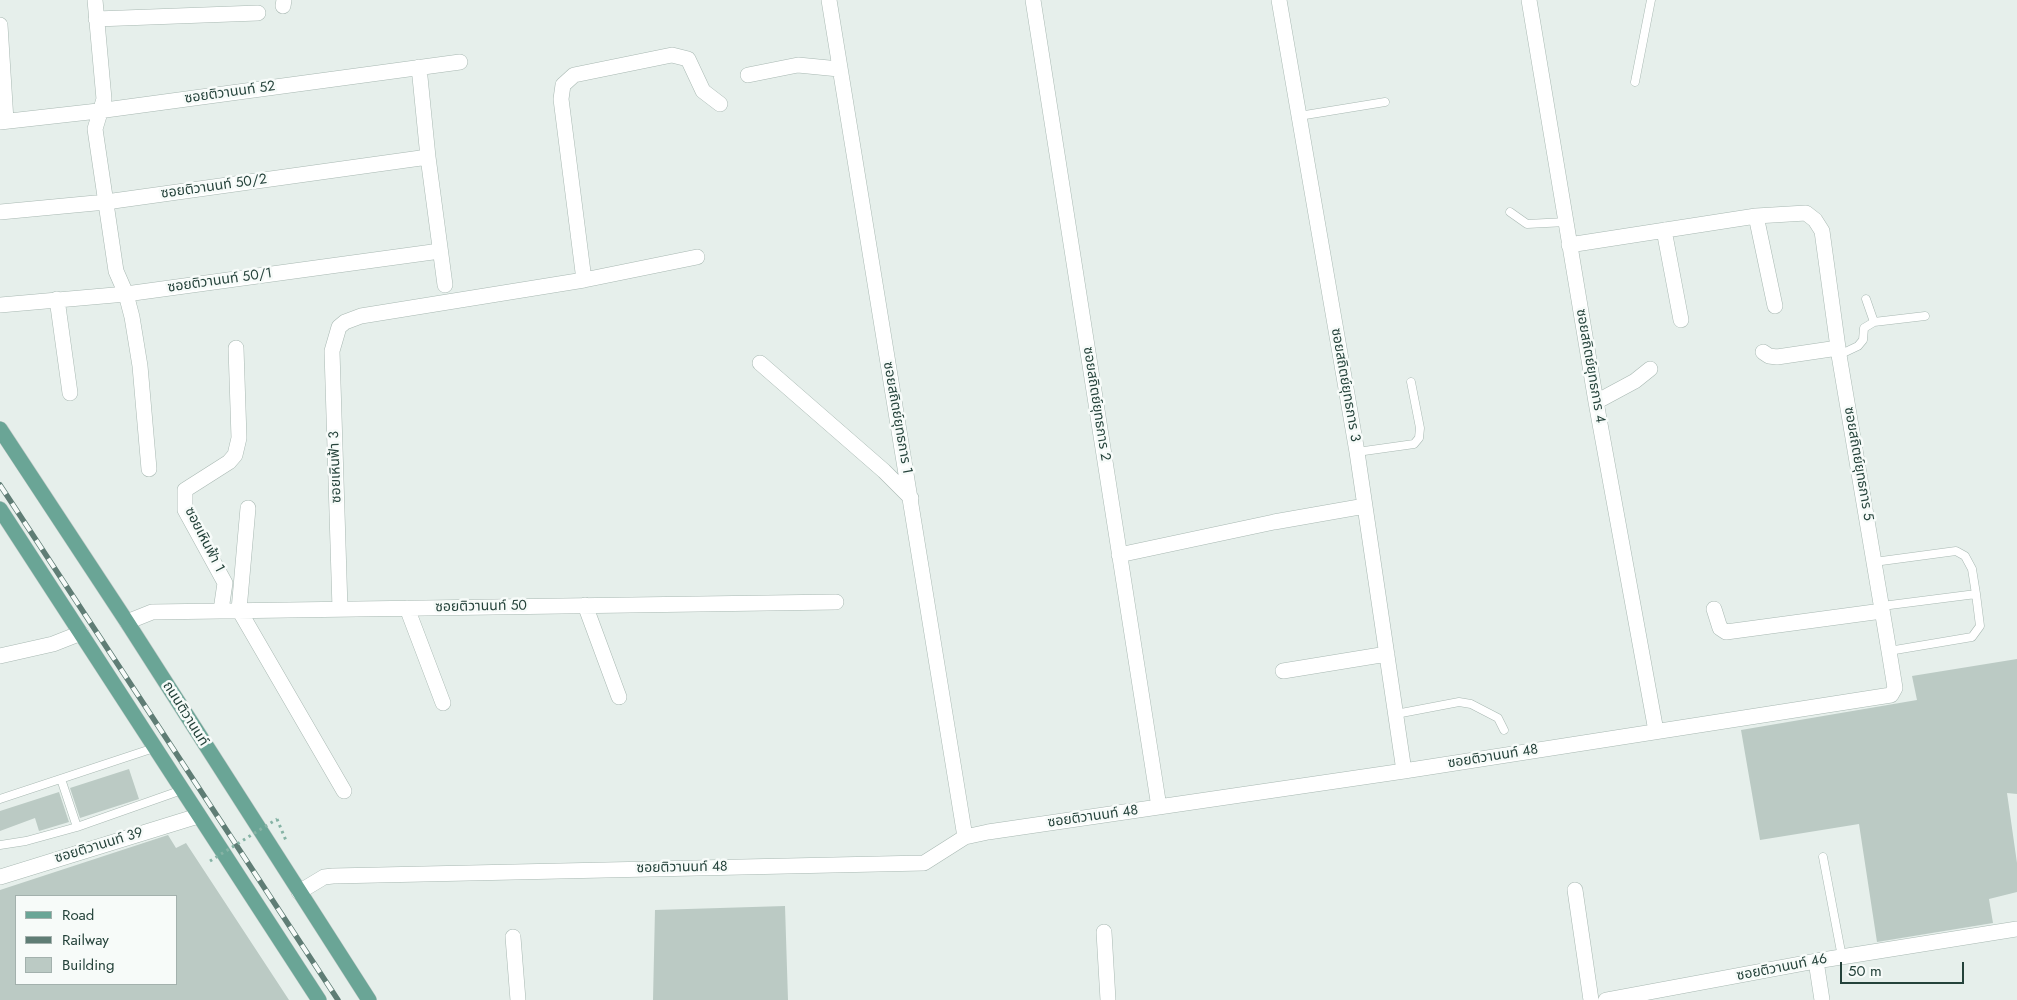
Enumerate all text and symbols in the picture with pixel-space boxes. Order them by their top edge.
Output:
street label: ซอยติวานนท์ 52 [184,78,276,108]
street label: ซอยติวานนท์ 50/2 [160,171,268,203]
street label: ซอยติวานนท์ 50/1 [167,265,273,297]
street label: ซอยสถิตย์ยุทธการ 4 [1572,308,1608,424]
street label: ซอยสถิตย์ยุทธการ 3 [1327,327,1363,443]
street label: ซอยสถิตย์ยุทธการ 2 [1079,346,1113,462]
street label: ซอยสถิตย์ยุทธการ 1 [879,361,915,475]
street label: ซอยสถิตย์ยุทธการ 5 [1840,406,1876,522]
street label: ซอยเหินฟ้า 3 [326,431,346,503]
street label: ซอยเหินฟ้า 1 [180,505,228,575]
street label: ซอยติวานนท์ 50 [435,598,527,616]
street label: ถนนติวานนท์ [159,679,211,749]
street label: ซอยติวานนท์ 48 [1447,742,1539,772]
street label: ซอยติวานนท์ 48 [1047,802,1139,832]
street label: ซอยติวานนท์ 39 [53,825,145,867]
street label: ซอยติวานนท์ 48 [636,859,728,877]
legend [15,895,178,985]
text: Road [62,904,94,926]
text: Railway [62,929,109,951]
street label: ซอยติวานนท์ 46 [1735,951,1829,985]
scale bar [1842,952,1966,984]
text: Building [62,954,114,976]
text: 50 m [1848,960,1882,982]

